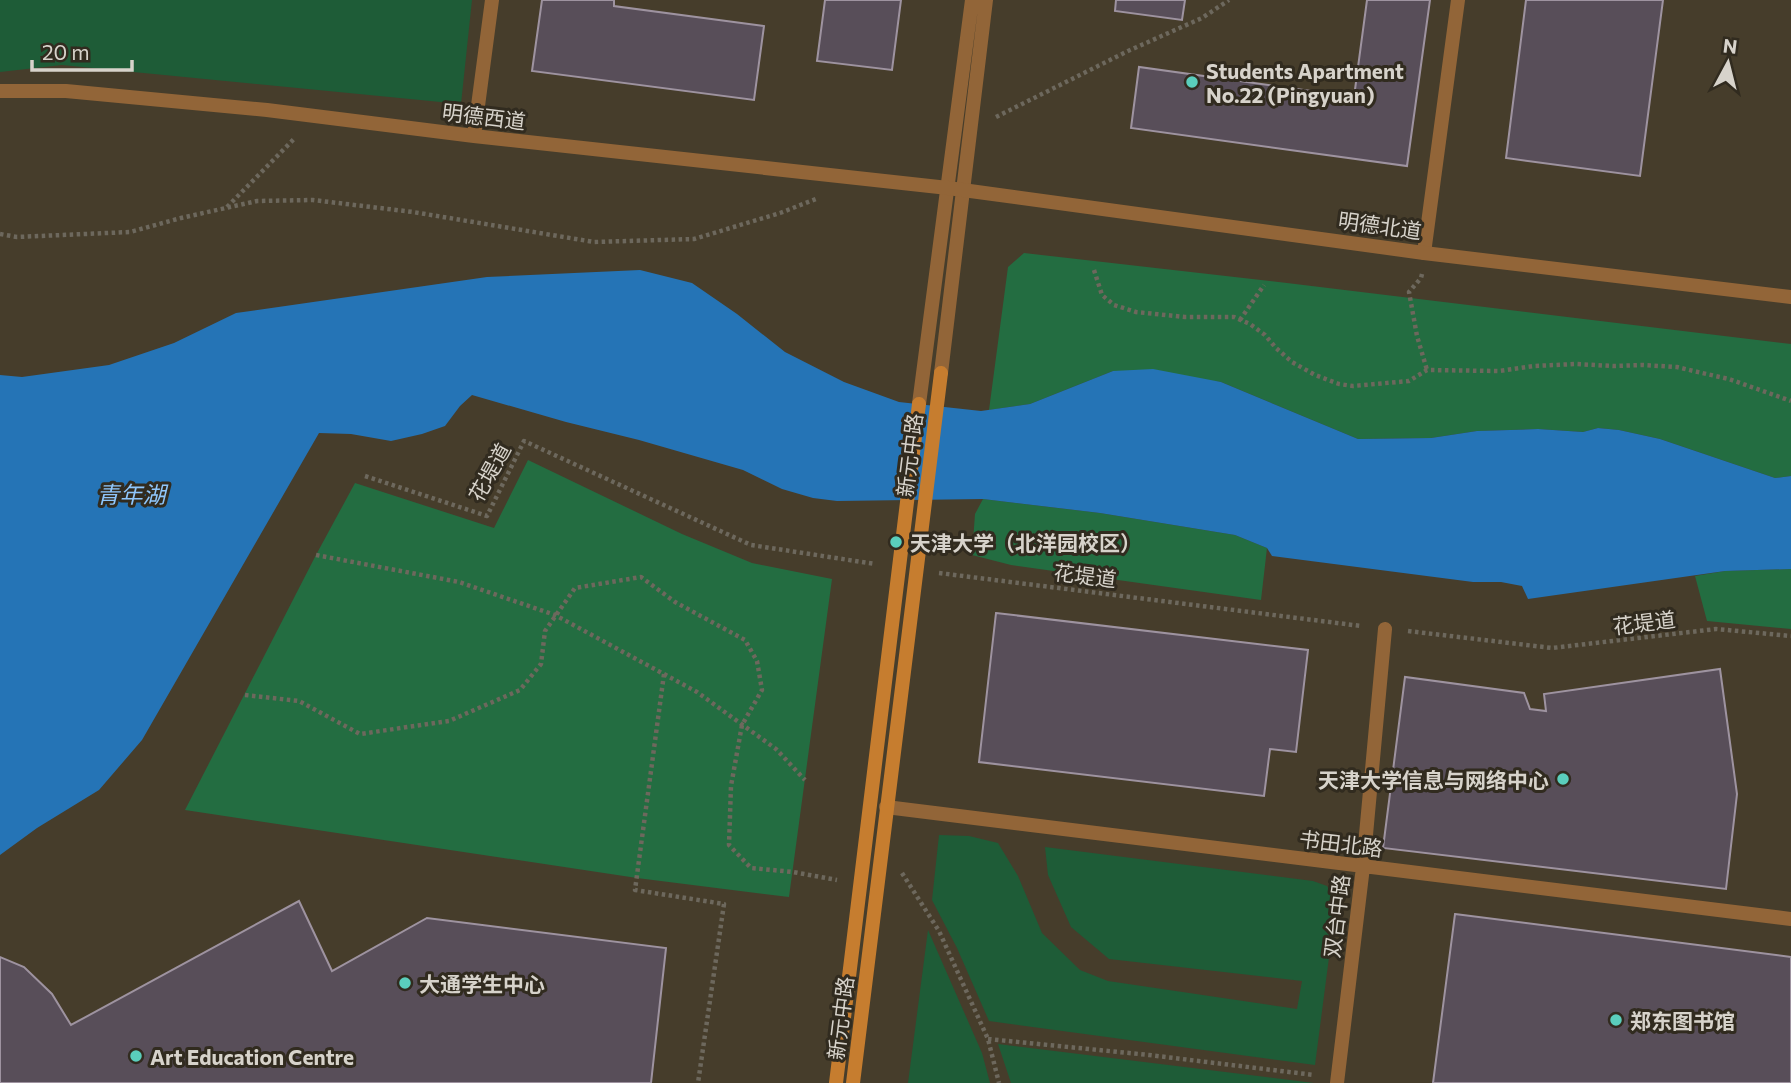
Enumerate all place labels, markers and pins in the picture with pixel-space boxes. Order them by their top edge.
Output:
place label: Students Apartment No.22 (Pingyuan) [1206,58,1404,107]
marker: Students Apartment No.22 (Pingyuan) [1184,74,1200,90]
place label: 天津大学（北洋园校区） [910,530,1141,555]
marker: 天津大学（北洋园校区） [888,534,904,550]
place label: 天津大学信息与网络中心 [1318,767,1549,792]
marker: 天津大学信息与网络中心 [1555,771,1571,787]
place label: 大通学生中心 [419,971,545,996]
marker: 大通学生中心 [397,975,413,991]
place label: 郑东图书馆 [1630,1008,1735,1033]
marker: 郑东图书馆 [1608,1012,1624,1028]
place label: Art Education Centre [150,1044,354,1069]
marker: Art Education Centre [128,1048,144,1064]

